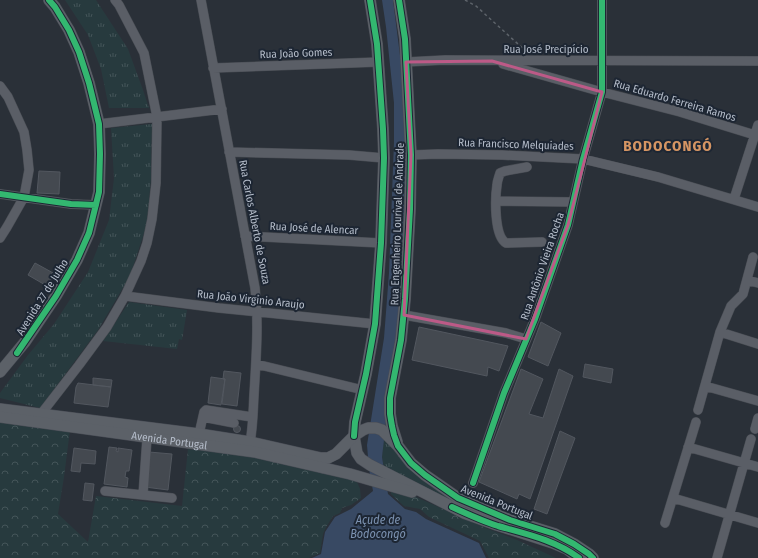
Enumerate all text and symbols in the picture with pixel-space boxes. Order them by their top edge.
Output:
street label: Rua José Precipício [503,43,589,56]
street label: Rua João Gomes [259,46,333,61]
street label: Rua Eduardo Ferreira Ramos [612,77,738,124]
street label: Rua Francisco Melquiades [458,136,574,153]
district label: BODOCONGÓ [623,137,713,155]
street label: Rua Engenheiro Lourival de Andrade [388,143,407,305]
street label: Rua Carlos Alberto de Souza [236,159,273,285]
street label: Rua Antônio Vieira Rocha [518,211,567,322]
street label: Rua José de Alencar [269,220,359,237]
street label: Avenida 27 de Julho [14,257,71,338]
street label: Rua João Virginio Araujo [197,287,306,312]
street label: Avenida Portugal [131,429,208,452]
street label: Avenida Portugal [459,482,535,523]
water label: Açude de Bodocongó [350,513,406,541]

